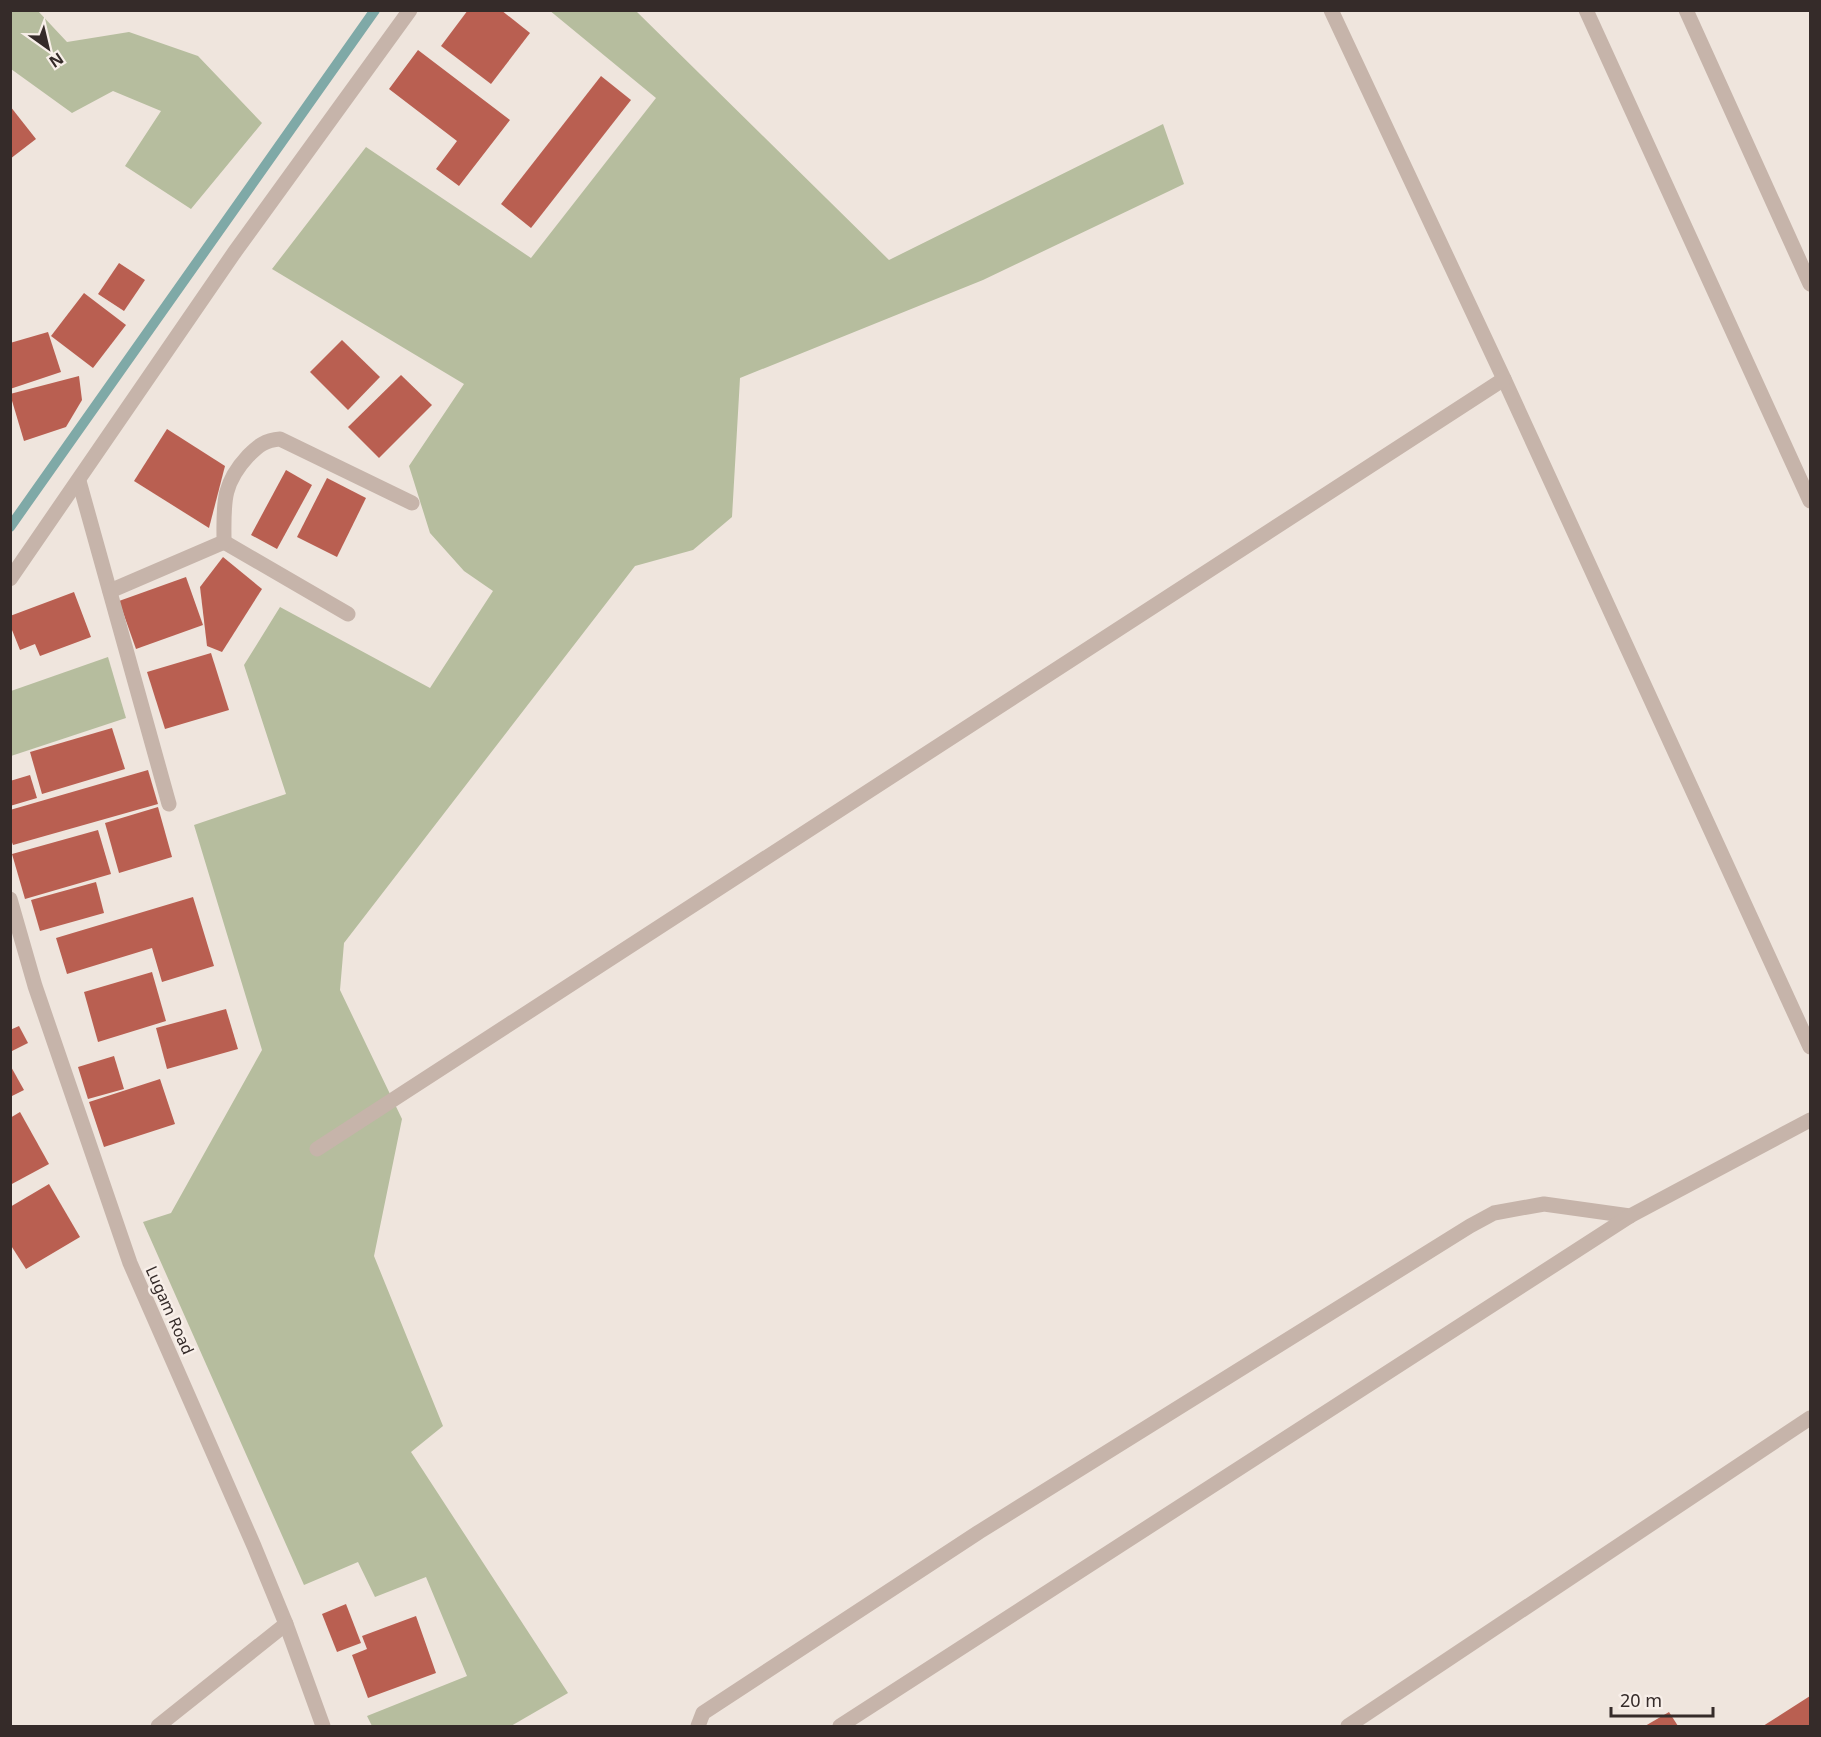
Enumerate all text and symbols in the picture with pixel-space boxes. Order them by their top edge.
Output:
north arrow [18,18,78,78]
text: N [45,48,68,73]
street label: Lugam Road [141,1262,199,1358]
scale bar [1611,1680,1713,1718]
text: 20 m [1620,1688,1662,1712]

